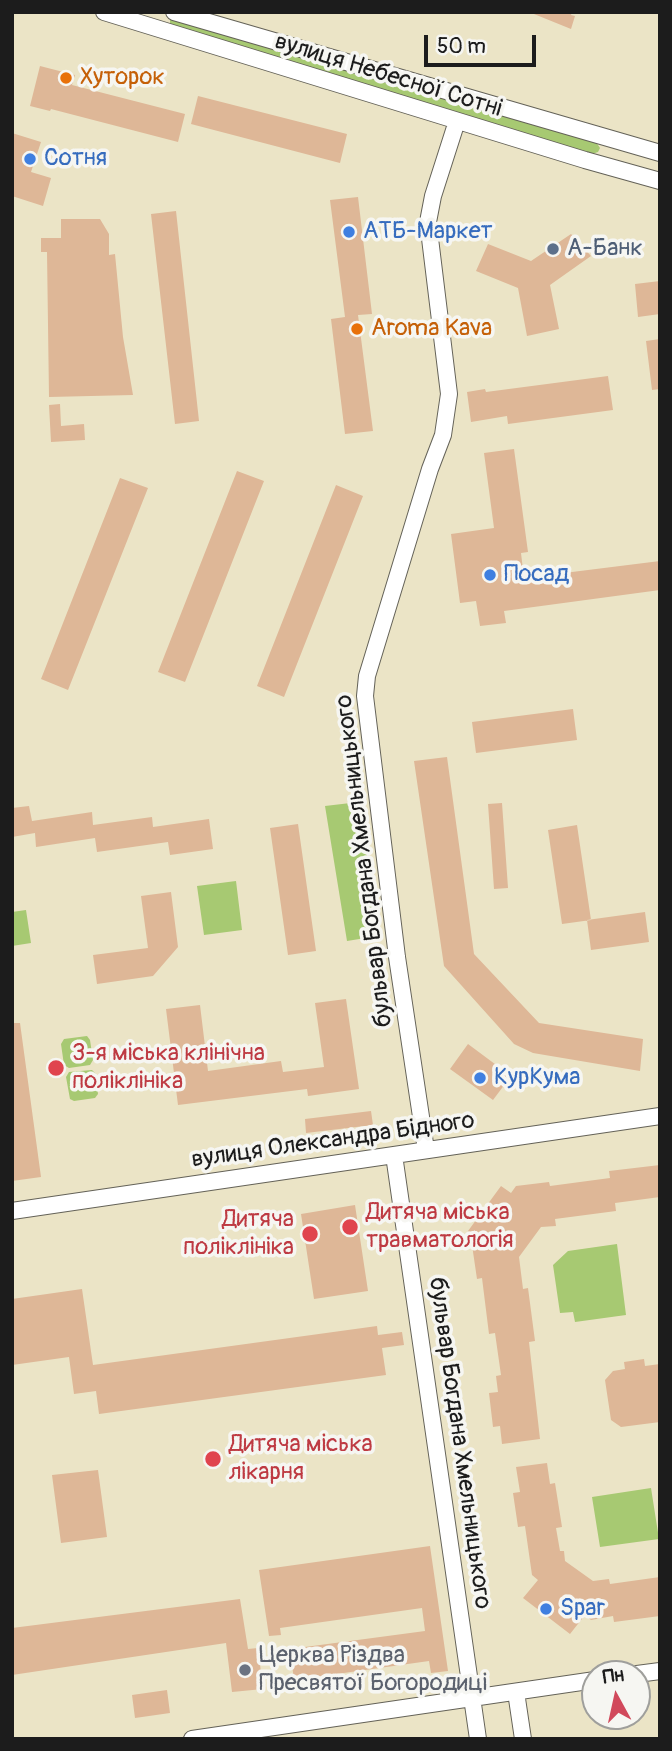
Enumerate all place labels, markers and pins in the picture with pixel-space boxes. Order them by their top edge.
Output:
place label: Хуторок [80,64,165,92]
marker: Хуторок [58,70,74,86]
place label: Сотня [44,145,107,173]
marker: Сотня [22,151,38,167]
place label: АТБ-Маркет [363,218,493,246]
marker: АТБ-Маркет [341,224,357,240]
place label: А-Банк [567,235,643,263]
marker: А-Банк [545,241,561,257]
place label: Aroma Kava [371,315,492,343]
marker: Aroma Kava [349,321,365,337]
place label: Посад [504,561,569,589]
marker: Посад [482,567,498,583]
place label: 3-я міська клінічна поліклініка [72,1040,265,1096]
marker: 3-я міська клінічна поліклініка [46,1058,66,1078]
place label: КурКума [494,1064,580,1092]
marker: КурКума [472,1070,488,1086]
place label: Дитяча міська травматологія [366,1199,513,1255]
place label: Дитяча поліклініка [183,1206,294,1262]
marker: Дитяча міська травматологія [340,1217,360,1237]
marker: Дитяча поліклініка [300,1224,320,1244]
place label: Дитяча міська лікарня [229,1431,373,1487]
marker: Дитяча міська лікарня [203,1449,223,1469]
place label: Spar [560,1595,605,1623]
marker: Spar [538,1601,554,1617]
place label: Церква Різдва Пресвятої Богородиці [259,1642,487,1698]
marker: Церква Різдва Пресвятої Богородиці [237,1662,253,1678]

